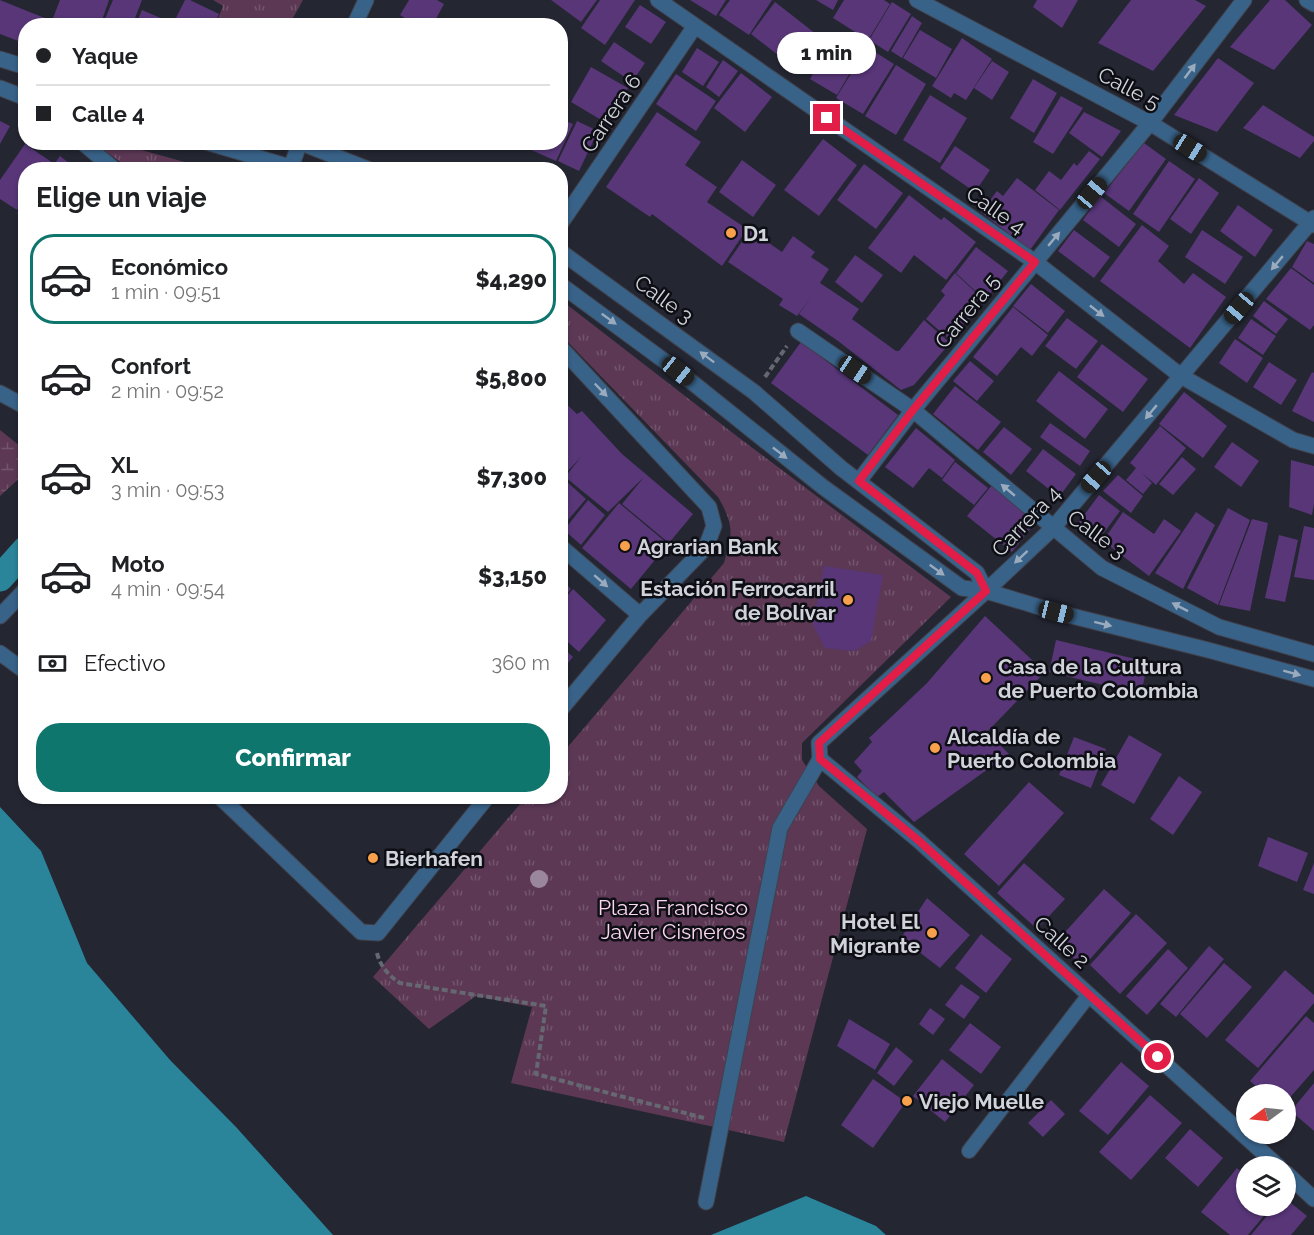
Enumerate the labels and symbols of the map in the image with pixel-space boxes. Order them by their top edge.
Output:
callout: 1 min [778,31,876,73]
street label: Calle 5 [1094,61,1164,115]
one-way arrow [1183,63,1195,78]
street label: Carrera 6 [576,69,646,157]
route end [813,104,840,131]
car [1170,131,1210,165]
car [1074,173,1110,213]
street label: Calle 4 [962,181,1030,239]
place label: D1 [743,221,768,246]
marker: D1 [724,226,738,240]
one-way arrow [1047,232,1060,247]
one-way arrow [1271,255,1284,270]
street label: Calle 3 [630,269,698,329]
street label: Carrera 5 [930,269,1004,353]
car [1221,288,1257,328]
one-way arrow [1089,305,1105,317]
one-way arrow [600,313,616,325]
one-way arrow [700,352,715,364]
car [835,352,875,388]
car [658,353,698,389]
one-way arrow [594,382,608,396]
one-way arrow [1145,404,1158,419]
one-way arrow [773,447,788,459]
car [1077,458,1115,496]
street label: Carrera 4 [986,481,1066,561]
one-way arrow [1001,484,1016,497]
street label: Calle 3 [1063,504,1131,564]
place label: Agrarian Bank [637,534,779,559]
marker: Agrarian Bank [618,539,632,553]
one-way arrow [1015,550,1029,564]
one-way arrow [928,564,944,576]
one-way arrow [593,574,608,588]
place label: Estación Ferrocarril de Bolívar [640,576,836,625]
marker: Estación Ferrocarril de Bolívar [841,593,855,607]
car [1036,599,1076,625]
one-way arrow [1171,603,1189,613]
one-way arrow [1094,619,1112,629]
place label: Casa de la Cultura de Puerto Colombia [998,654,1198,703]
one-way arrow [1283,669,1301,678]
marker: Casa de la Cultura de Puerto Colombia [979,671,993,685]
place label: Alcaldía de Puerto Colombia [947,724,1116,773]
marker: Alcaldía de Puerto Colombia [928,741,942,755]
place label: Bierhafen [385,846,483,871]
marker: Bierhafen [366,851,380,865]
park label: Plaza Francisco Javier Cisneros [598,895,748,944]
place label: Hotel El Migrante [830,909,920,958]
street label: Calle 2 [1029,911,1095,973]
marker: Hotel El Migrante [925,926,939,940]
route start [1144,1043,1171,1070]
north arrow [1236,1084,1296,1144]
place label: Viejo Muelle [919,1089,1044,1114]
marker: Viejo Muelle [900,1094,914,1108]

